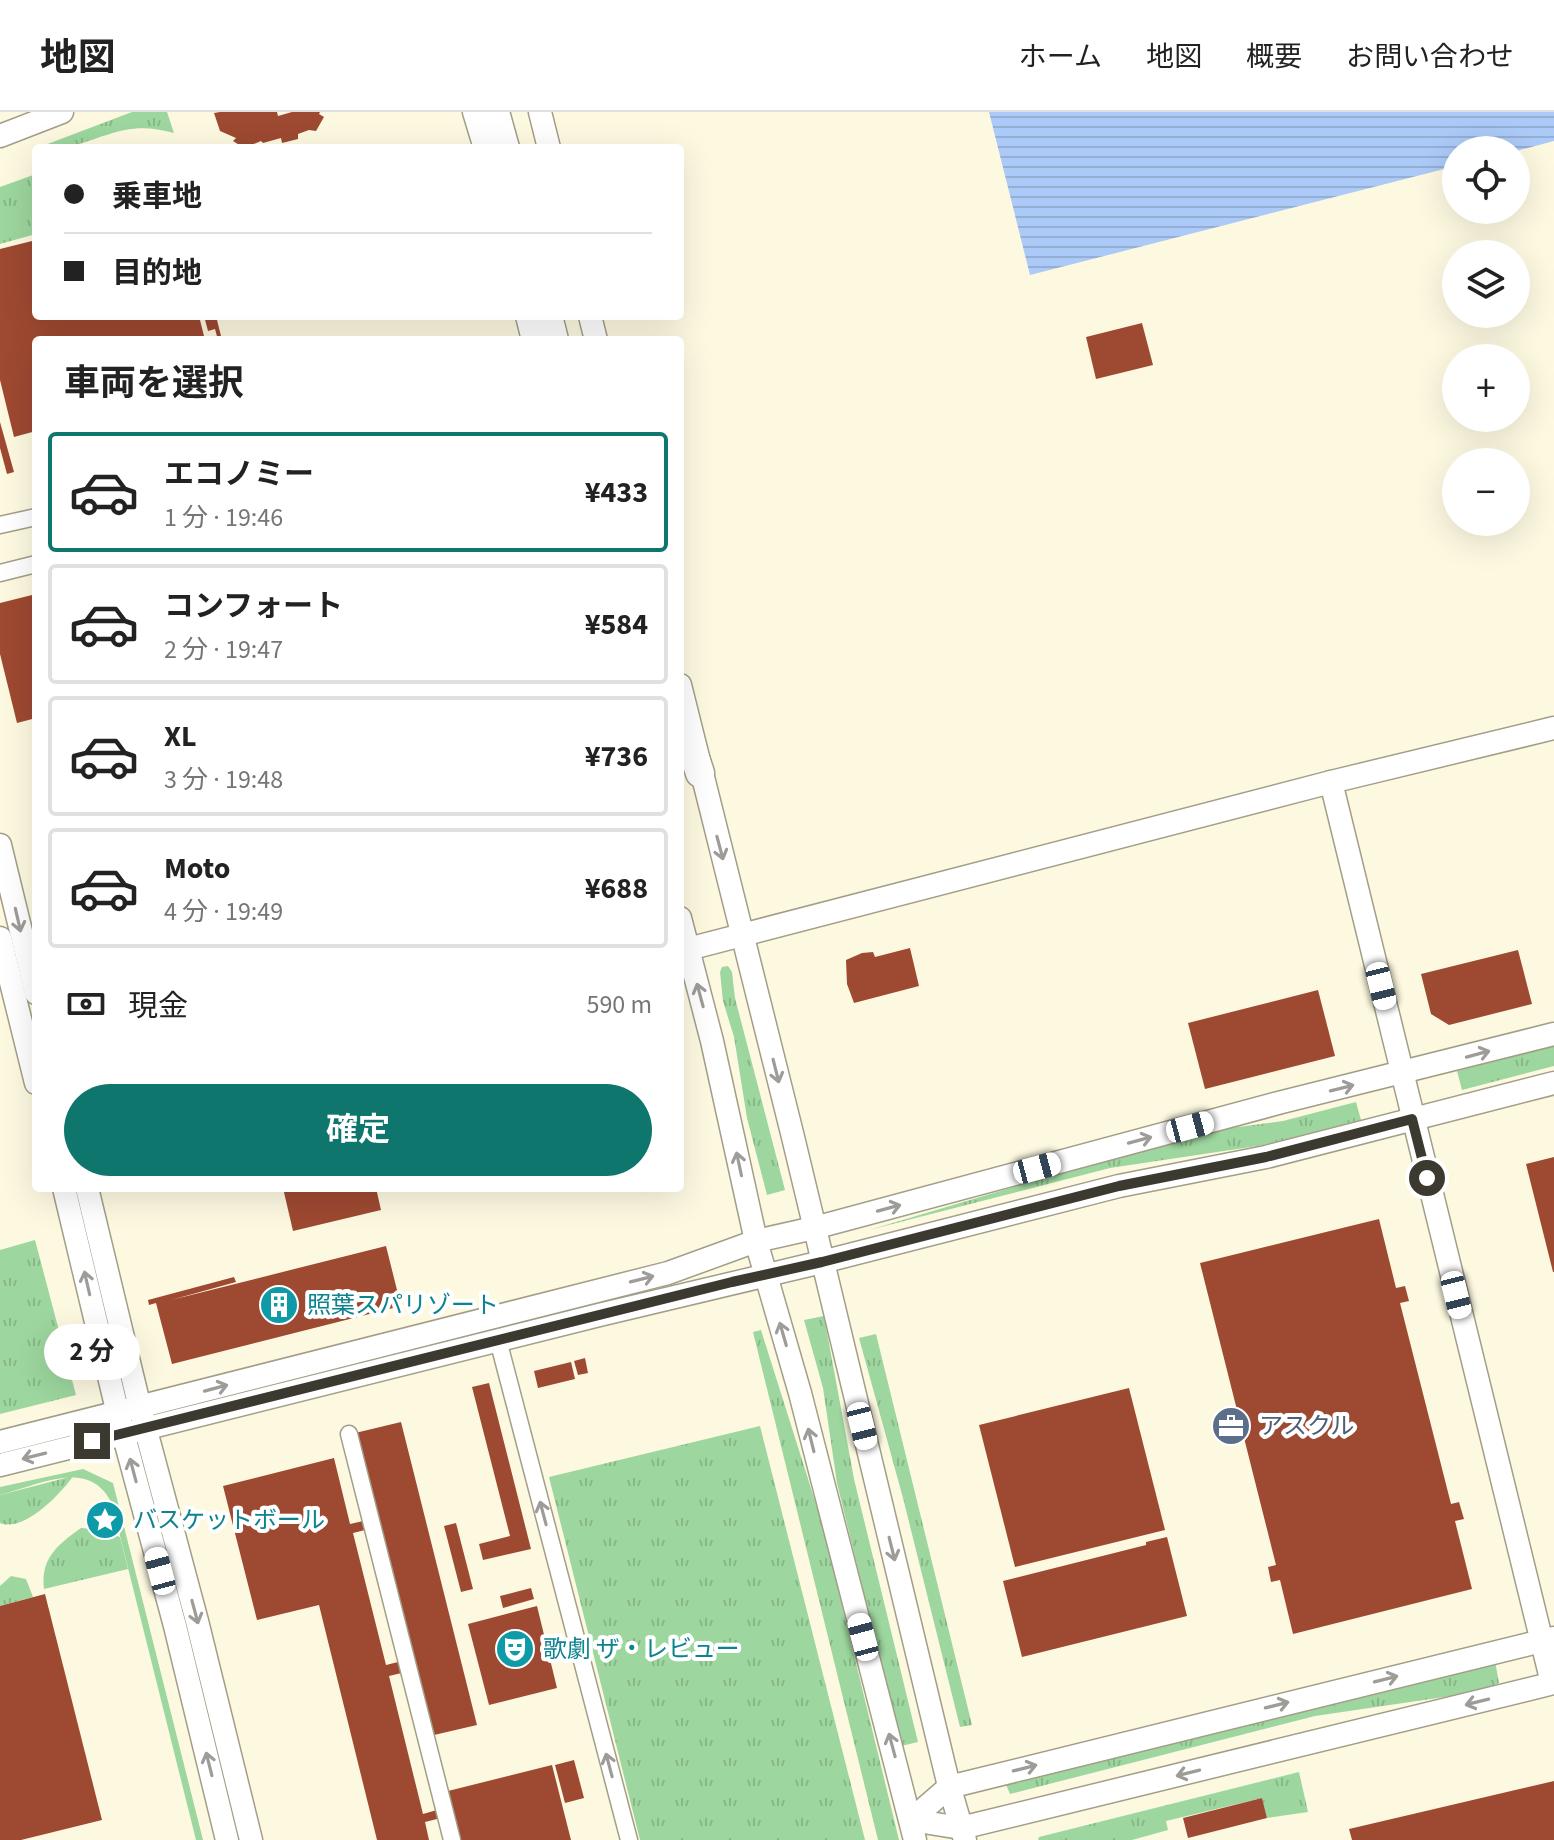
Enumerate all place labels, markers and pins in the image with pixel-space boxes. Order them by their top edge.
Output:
building icon: 照葉スパリゾート [258,1284,300,1326]
place label: 照葉スパリゾート [307,1288,499,1323]
office icon: アスクル [1210,1405,1252,1447]
place label: アスクル [1259,1409,1354,1444]
place icon: バスケットボール [84,1499,126,1541]
place label: バスケットボール [133,1503,325,1538]
theatre icon: 歌劇 ザ・レビュー [494,1628,536,1670]
place label: 歌劇 ザ・レビュー [543,1632,740,1667]

